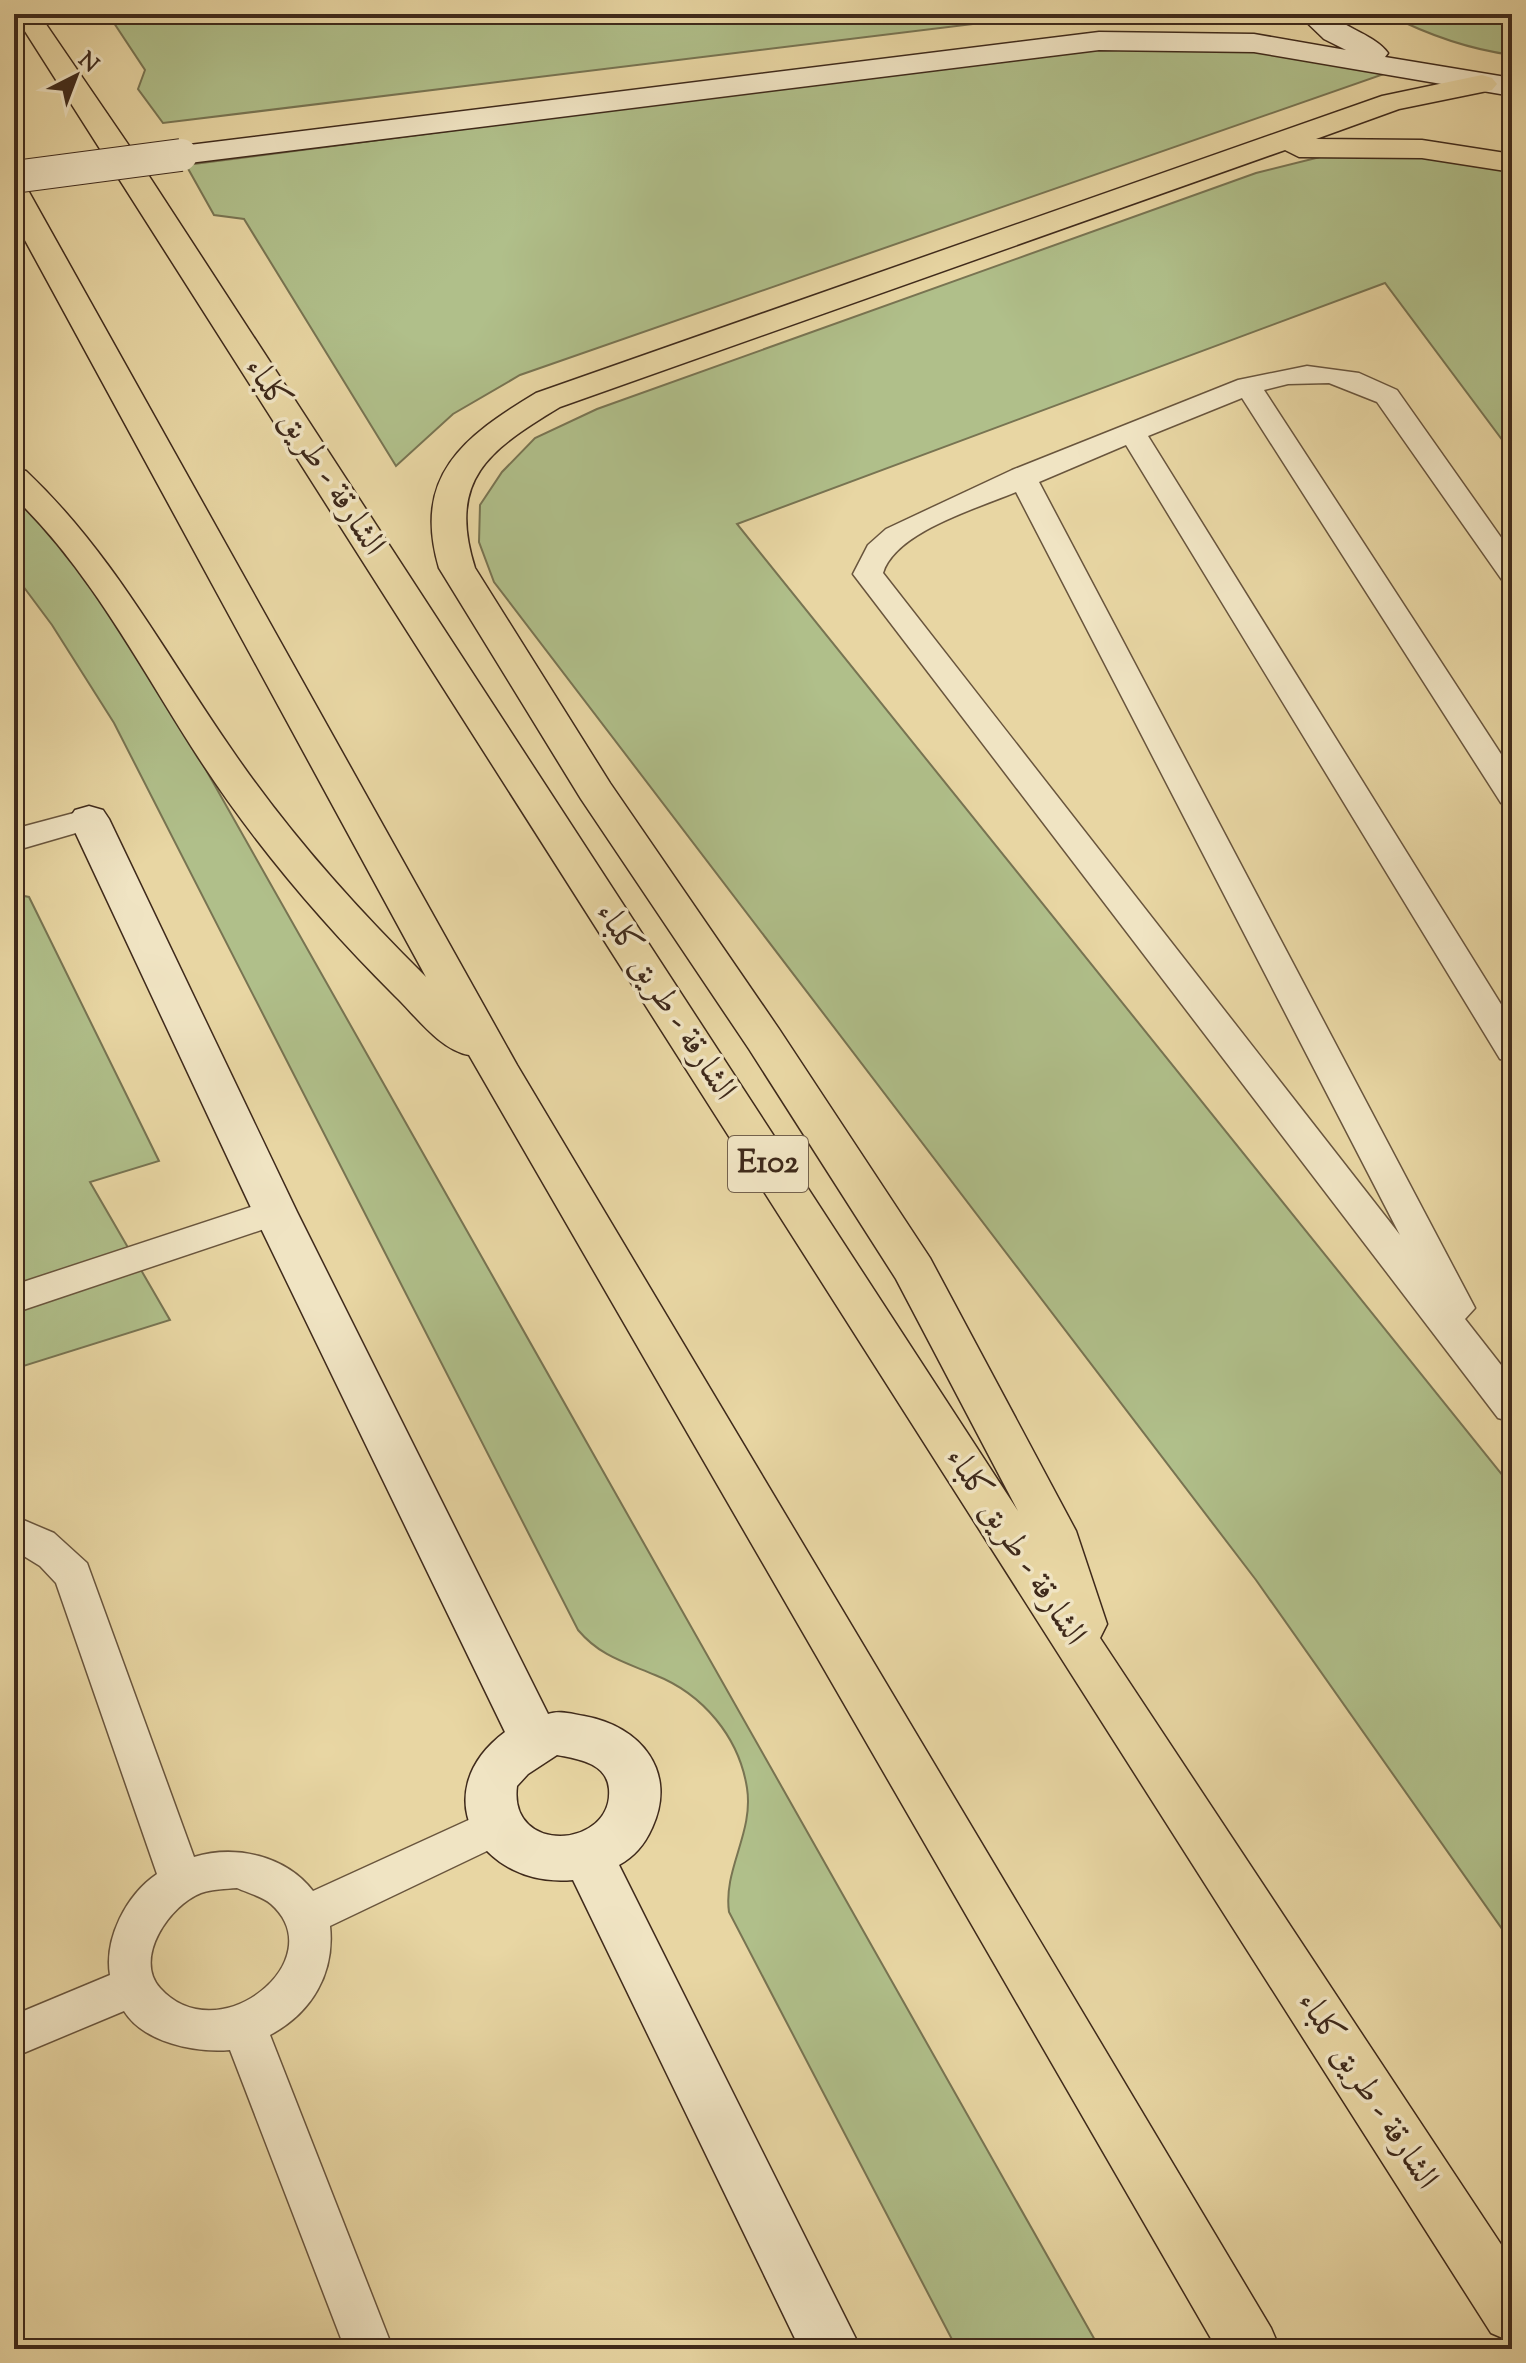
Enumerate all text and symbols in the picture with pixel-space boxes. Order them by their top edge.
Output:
north arrow [36,36,116,116]
text: N [70,46,105,81]
street label: الشارقة - طريق كلباء [231,348,397,566]
street label: الشارقة - طريق كلباء [582,893,748,1111]
road number: E102 [728,1136,808,1192]
street label: الشارقة - طريق كلباء [932,1438,1098,1656]
street label: الشارقة - طريق كلباء [1284,1982,1450,2200]

